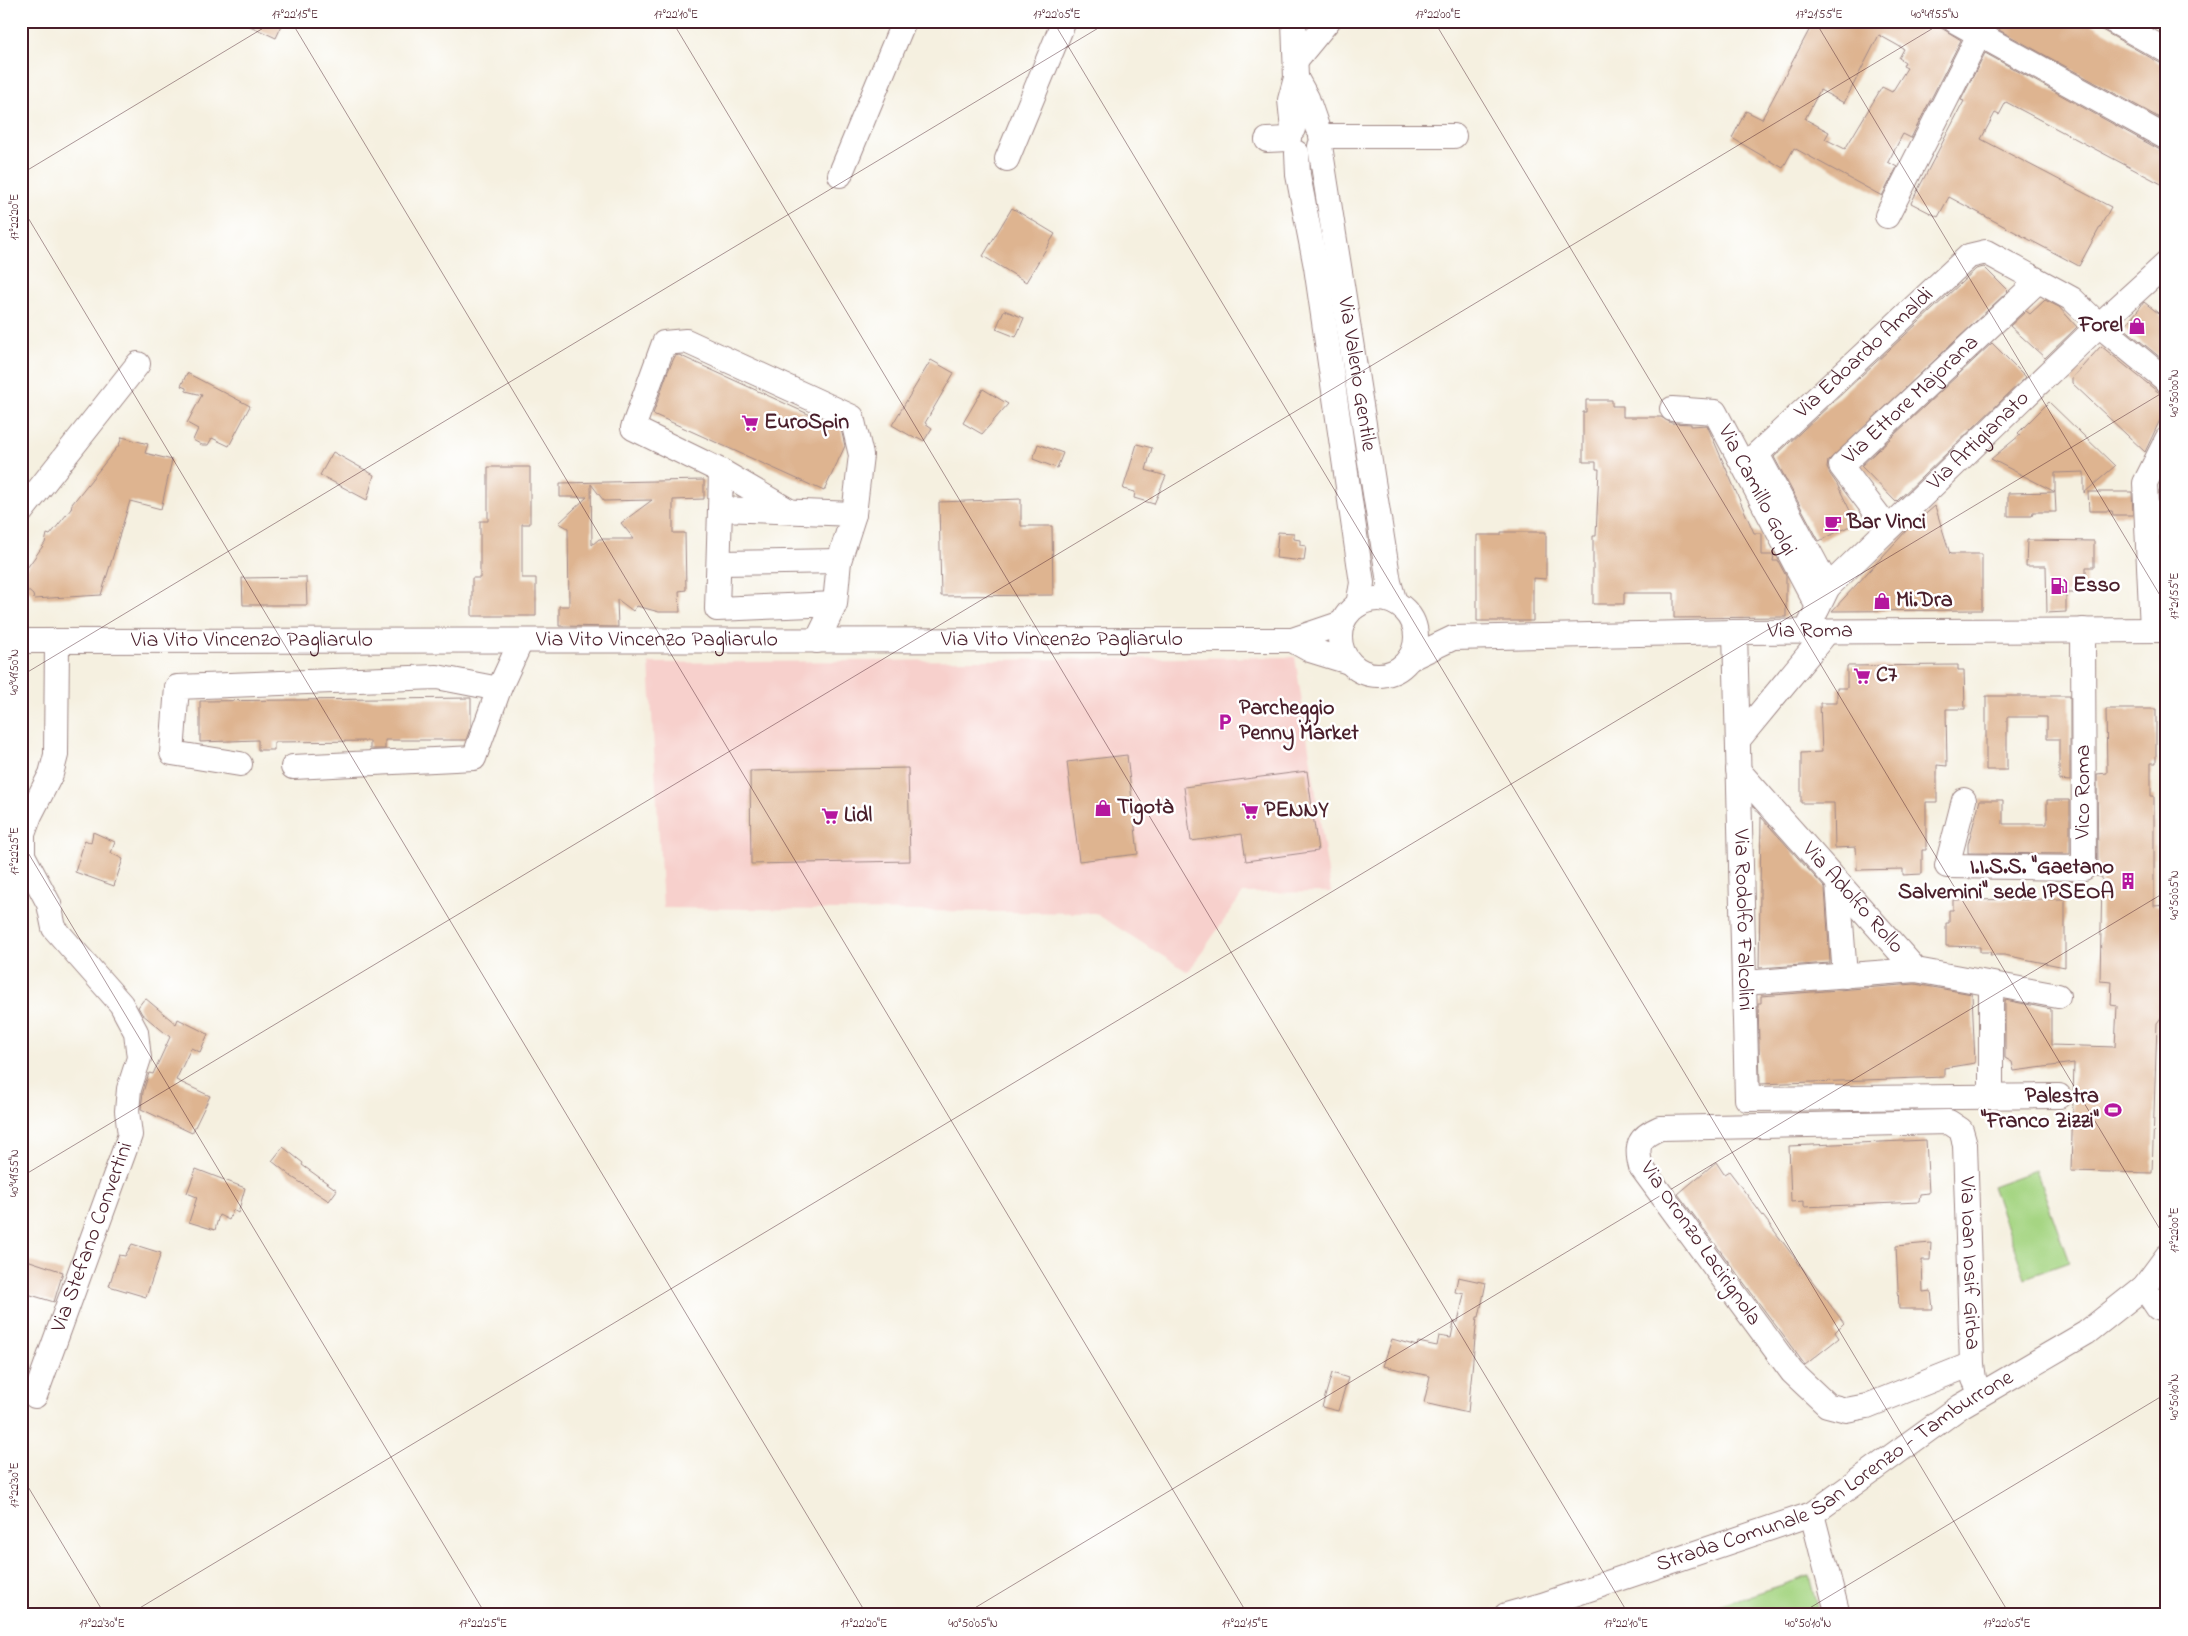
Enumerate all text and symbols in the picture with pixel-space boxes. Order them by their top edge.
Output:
text: 17°22'15"E [272,6,318,24]
text: 17°22'10"E [654,6,698,24]
text: 17°22'05"E [1033,6,1081,24]
text: 17°22'00"E [1415,6,1461,24]
text: 17°21'55"E [1796,6,1842,24]
text: 40°49'55"N [1911,6,1959,24]
text: 17°22'20"E [6,194,24,240]
street label: Via Edoardo Amaldi [1787,280,1942,428]
street label: Via Valerio Gentile [1328,294,1384,454]
place label: Forel [2078,310,2123,342]
shop icon: Forel [2127,316,2147,336]
street label: Via Ettore Majorana [1835,328,1987,473]
text: 40°50'00"N [2166,369,2184,417]
street label: Via Artigianato [1920,384,2037,499]
place label: EuroSpin [764,407,849,439]
supermarket icon: EuroSpin [740,413,760,433]
street label: Via Camillo Golgi [1708,418,1804,562]
place label: Bar Vinci [1846,507,1926,539]
cafe icon: Bar Vinci [1823,513,1843,533]
place label: Esso [2073,570,2120,602]
text: 17°21'55"E [2166,573,2184,619]
fuel station icon: Esso [2049,576,2069,596]
place label: Mi.Dra [1896,585,1953,617]
shop icon: Mi.Dra [1872,591,1892,611]
street label: Via Roma [1766,615,1853,648]
street label: Via Vito Vincenzo Pagliarulo [535,624,778,657]
street label: Via Vito Vincenzo Pagliarulo [940,624,1183,657]
street label: Via Vito Vincenzo Pagliarulo [130,625,373,658]
text: 40°49'50"N [6,649,24,695]
place label: C7 [1876,660,1898,692]
supermarket icon: C7 [1852,666,1872,686]
place label: Parcheggio Penny Market [1239,693,1359,751]
parking icon: Parcheggio Penny Market [1215,712,1235,732]
street label: Vico Roma [2068,745,2100,840]
place label: Tigotà [1117,792,1174,825]
place label: PENNY [1264,795,1329,827]
shop icon: Tigotà [1093,798,1113,818]
place label: Lidl [844,800,872,832]
supermarket icon: PENNY [1240,801,1260,821]
supermarket icon: Lidl [820,806,840,826]
text: 17°22'25"E [6,827,24,875]
street label: Via Rodolfo Falcolini [1724,827,1761,1011]
street label: Via Adolfo Rollo [1793,834,1911,962]
place label: I.I.S.S. "Gaetano Salvemini" sede IPSEOA [1898,852,2114,909]
text: 40°50'05"N [2166,870,2184,920]
building icon: I.I.S.S. "Gaetano Salvemini" sede IPSEOA [2118,871,2138,891]
place label: Palestra "Franco Zizzi" [1980,1081,2099,1138]
sports icon: Palestra "Franco Zizzi" [2103,1100,2123,1120]
street label: Via Stefano Convertini [43,1137,142,1338]
text: 40°49'55"N [6,1149,24,1197]
street label: Via Oronzo Lacirignola [1630,1154,1769,1333]
street label: Via Ioan Iosif Girba [1950,1175,1988,1350]
text: 17°22'00"E [2166,1207,2184,1253]
street label: Strada Comunale San Lorenzo - Tamburrone [1652,1362,2020,1581]
text: 40°50'10"N [2166,1374,2184,1420]
text: 17°22'30"E [6,1462,24,1508]
text: 17°22'30"E [79,1615,125,1633]
text: 17°22'25"E [459,1615,507,1633]
text: 17°22'20"E [841,1615,887,1633]
text: 40°50'05"N [948,1615,998,1633]
text: 17°22'15"E [1222,1615,1268,1633]
text: 17°22'10"E [1604,1615,1648,1633]
text: 40°50'10"N [1785,1615,1831,1633]
text: 17°22'05"E [1983,1615,2031,1633]

